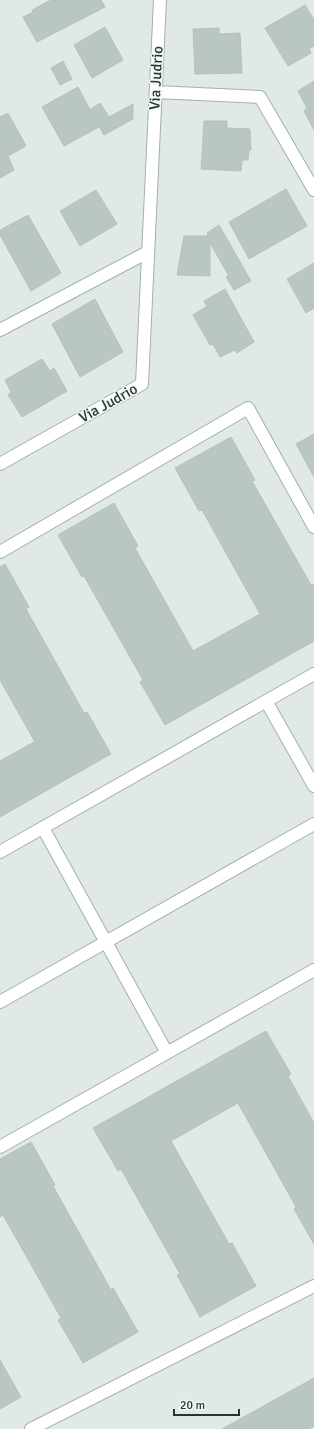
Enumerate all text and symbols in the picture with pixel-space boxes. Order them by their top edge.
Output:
street label: Via Judrio [145,45,167,110]
street label: Via Judrio [76,379,141,426]
scale bar [174,1391,239,1417]
text: 20 m [180,1398,205,1413]

